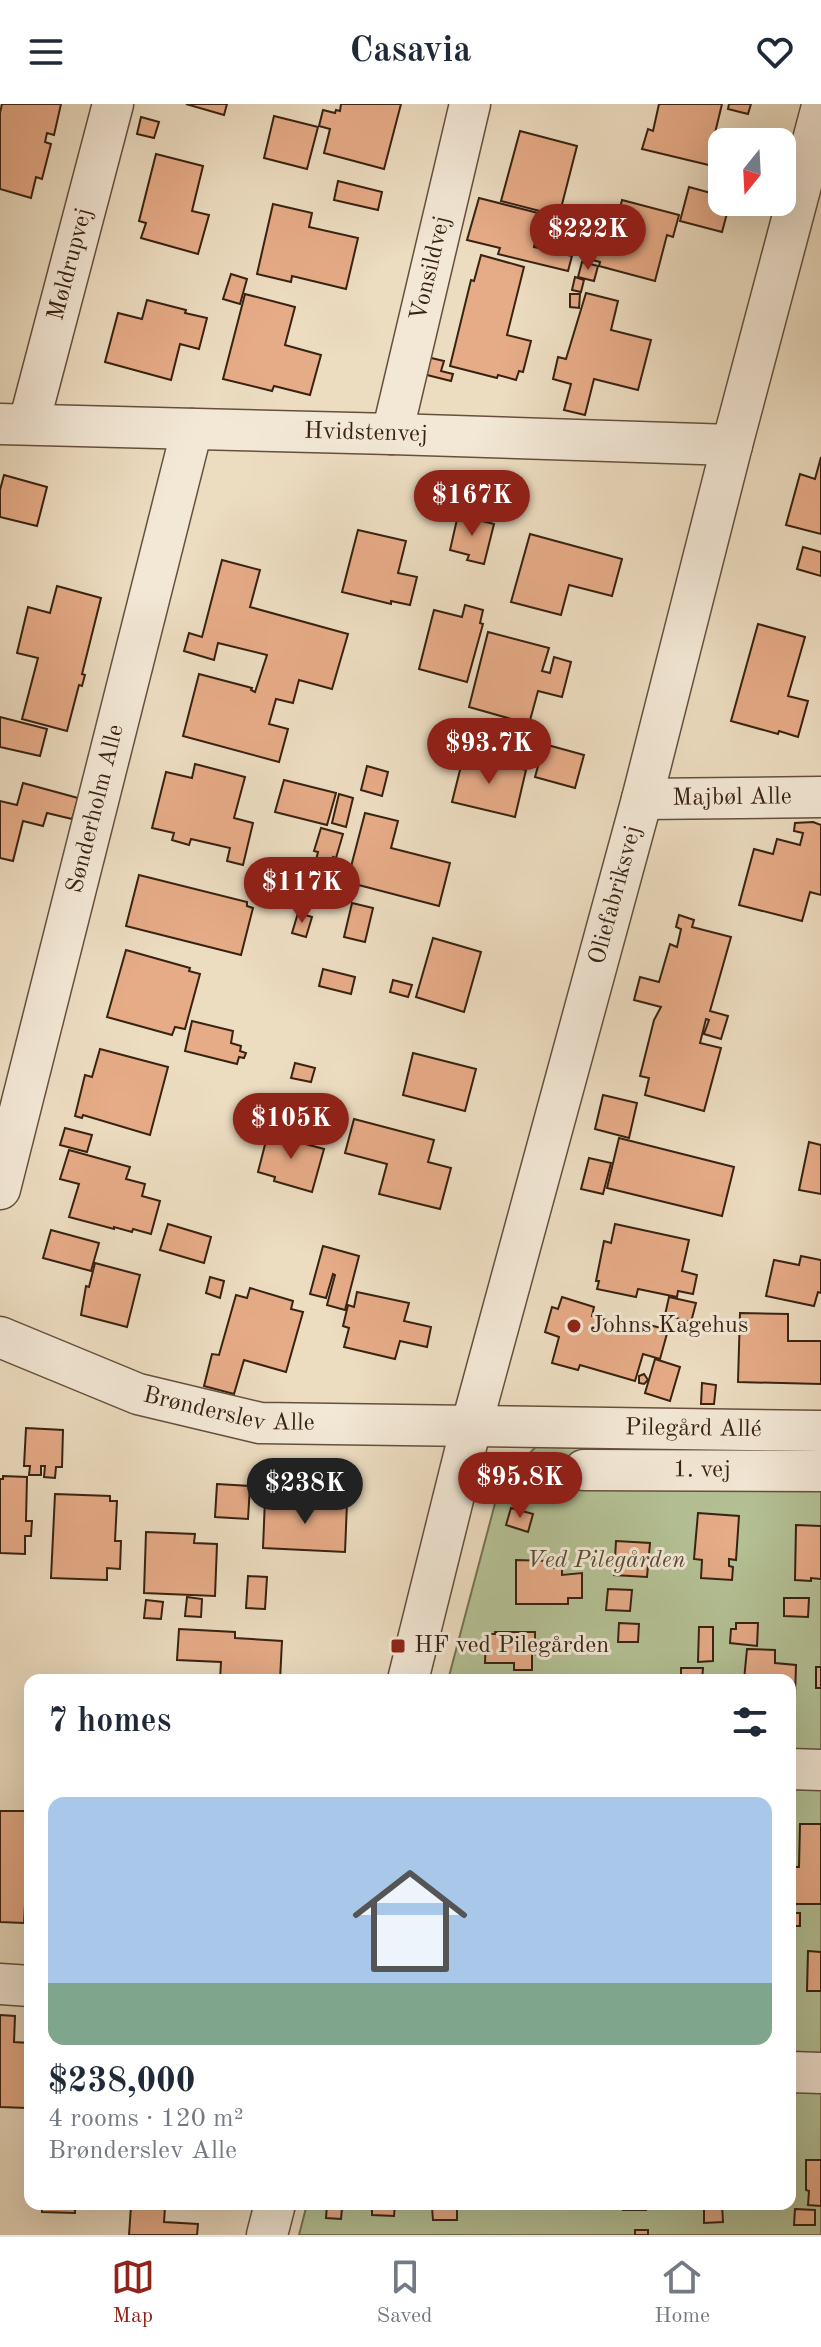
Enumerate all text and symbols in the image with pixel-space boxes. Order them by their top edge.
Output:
icon: menu [24,30,68,74]
icon: heart [753,30,797,74]
text: Casavia [349,34,472,70]
north arrow [708,128,796,216]
map controls [708,128,796,216]
pin: $222K [532,204,644,272]
street label: Møldrupvej [44,206,97,323]
street label: Vonsildvej [407,214,455,324]
text: $222K [548,217,628,243]
street label: Hvidstenvej [304,420,428,447]
pin: $167K [416,470,528,538]
text: $167K [432,483,512,509]
pin: $93.7K [424,718,554,786]
street label: Sønderholm Alle [63,722,129,896]
text: $93.7K [445,731,533,757]
street label: Majbøl Alle [672,785,792,811]
street label: Oliefabriksvej [586,823,646,967]
pin: $117K [246,857,358,925]
text: $117K [262,870,342,896]
pin: $105K [235,1093,347,1161]
text: $105K [251,1106,331,1132]
place label: Johns Kagehus [590,1314,748,1338]
marker: Johns Kagehus [565,1317,583,1335]
street label: Brønderslev Alle [141,1384,315,1436]
street label: Pilegård Allé [625,1416,762,1442]
pin: $95.8K [455,1452,585,1520]
pin: $238K [249,1458,361,1526]
street label: 1. vej [673,1458,731,1483]
text: $95.8K [476,1465,564,1491]
text: $238K [265,1471,345,1497]
park label: Ved Pilegården [527,1549,686,1573]
place label: HF ved Pilegården [414,1634,609,1658]
marker: HF ved Pilegården [389,1637,407,1655]
icon: filters [728,1700,772,1744]
text: 7 homes [48,1705,171,1739]
icon: home [338,1849,482,1993]
text: $238,000 [48,2065,196,2099]
text: 4 rooms · 120 m² [48,2106,244,2132]
text: Brønderslev Alle [48,2138,237,2164]
tab: Map [111,2255,155,2330]
tab: Saved [377,2255,433,2330]
tab: Home [654,2255,710,2330]

